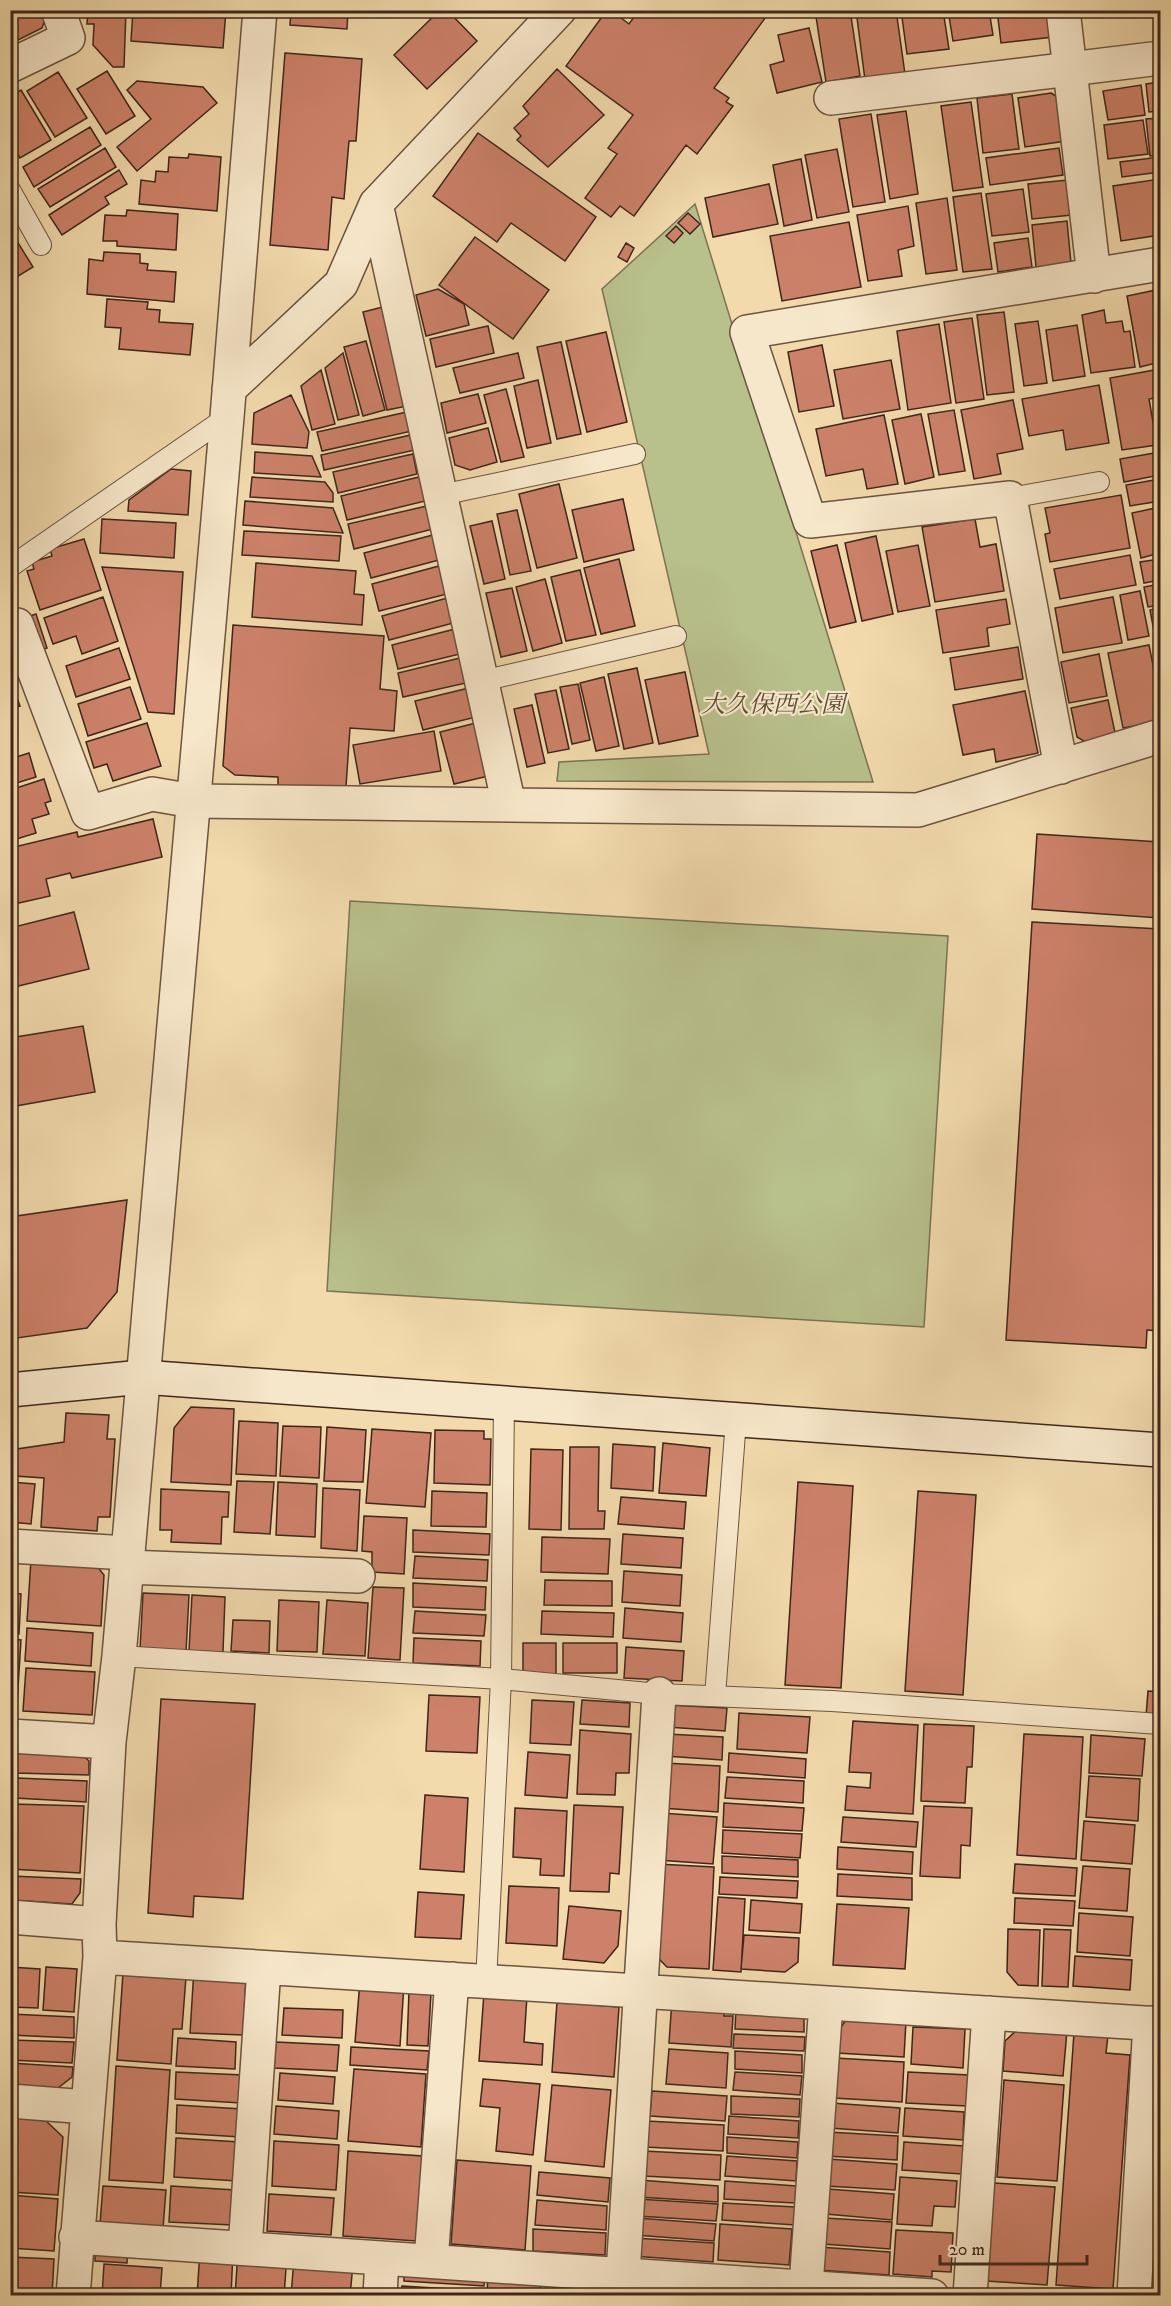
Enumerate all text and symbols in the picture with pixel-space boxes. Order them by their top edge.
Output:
park label: 大久保西公園 [701,690,849,720]
scale bar [940,2228,1087,2266]
text: 20 m [949,2239,985,2261]

